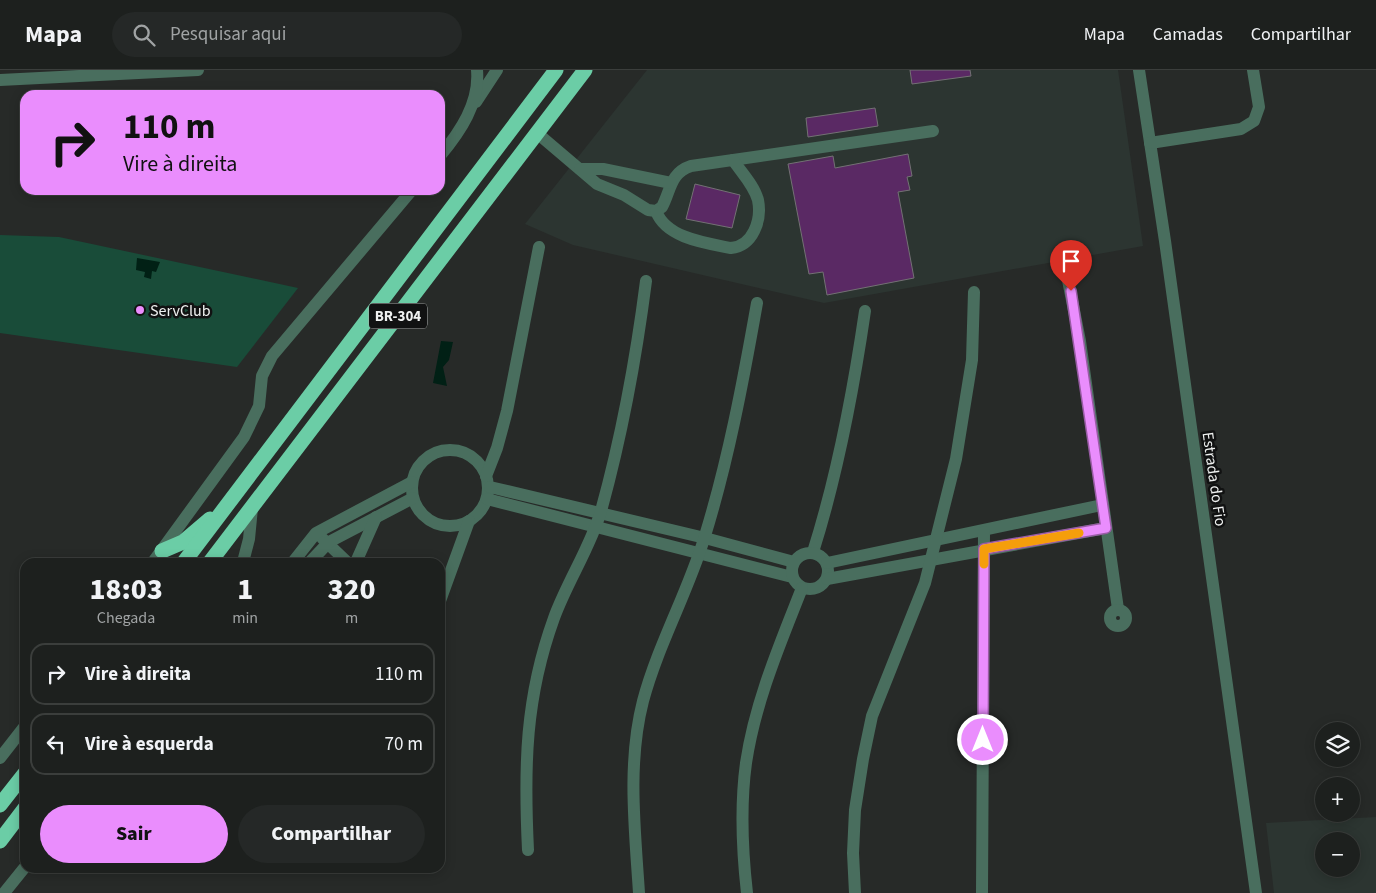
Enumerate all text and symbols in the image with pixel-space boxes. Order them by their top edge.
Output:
search box [112,12,462,57]
text: Mapa [25,17,82,52]
icon: search [130,21,158,49]
text: Pesquisar aqui [170,21,286,48]
text: Mapa [1084,22,1125,47]
text: Camadas [1153,22,1223,47]
text: Compartilhar [1251,22,1351,47]
text: 110 m [123,102,215,152]
icon: right [40,110,105,175]
text: Vire à direita [123,148,237,180]
pin [1050,240,1092,291]
icon: arrive [1057,247,1085,275]
place label: ServClub [150,300,211,322]
marker: ServClub [134,304,146,316]
road number: BR-304 [369,304,427,328]
street label: Estrada do Fio [1197,431,1232,528]
text: 18:03 [89,568,163,611]
text: 1 [237,568,253,611]
text: 320 [328,568,376,611]
text: Chegada [97,607,155,629]
text: min [232,607,258,629]
text: m [345,607,358,629]
icon: right [42,660,70,688]
text: Vire à direita [85,661,191,688]
text: 110 m [375,661,423,688]
position arrow [956,713,1008,765]
map controls [1315,722,1360,877]
button: layers [1315,722,1360,767]
icon: left [42,730,70,758]
text: Vire à esquerda [85,731,214,758]
text: 70 m [385,731,423,758]
button: + [1315,777,1360,822]
button: Sair [40,805,228,863]
button: Compartilhar [238,805,425,863]
button: − [1315,832,1360,877]

